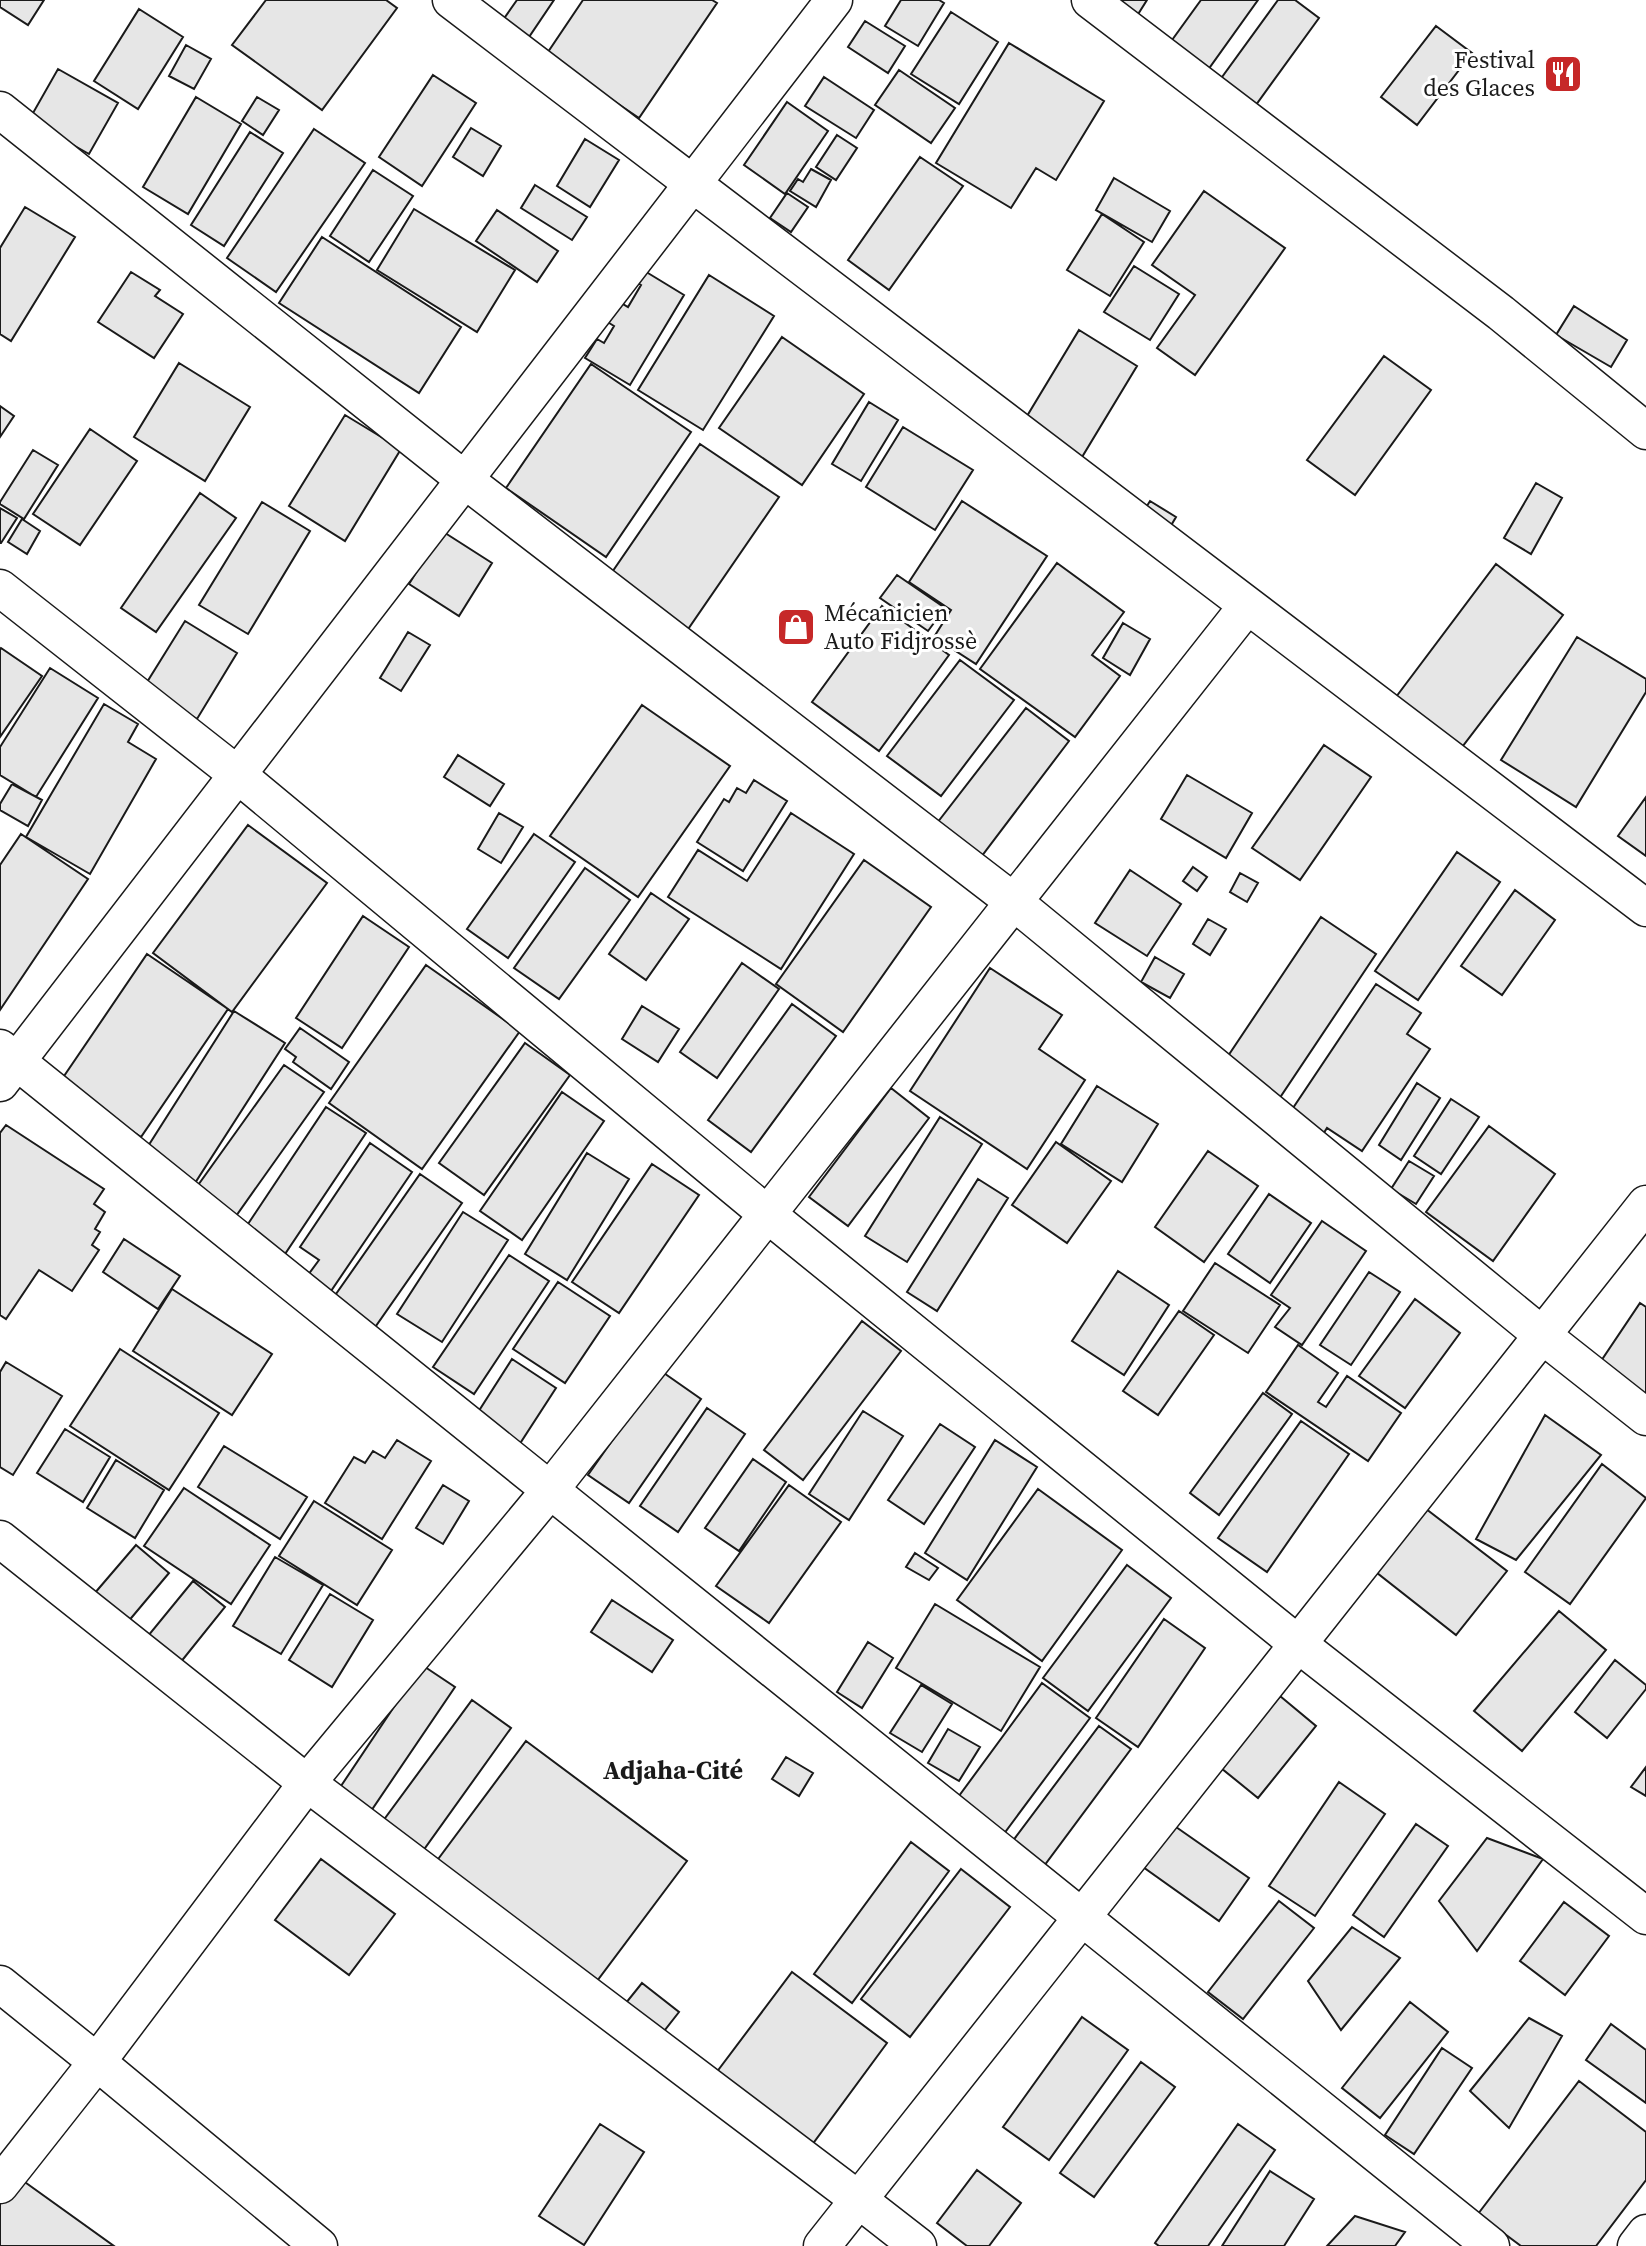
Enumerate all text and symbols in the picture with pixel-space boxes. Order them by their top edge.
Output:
place label: Festival des Glaces [1423,43,1535,104]
restaurant icon: Festival des Glaces [1542,53,1584,95]
place label: Mécanicien Auto Fidjrossè [824,596,977,657]
shop icon: Mécanicien Auto Fidjrossè [775,606,817,648]
district label: Adjaha-Cité [603,1752,743,1788]

